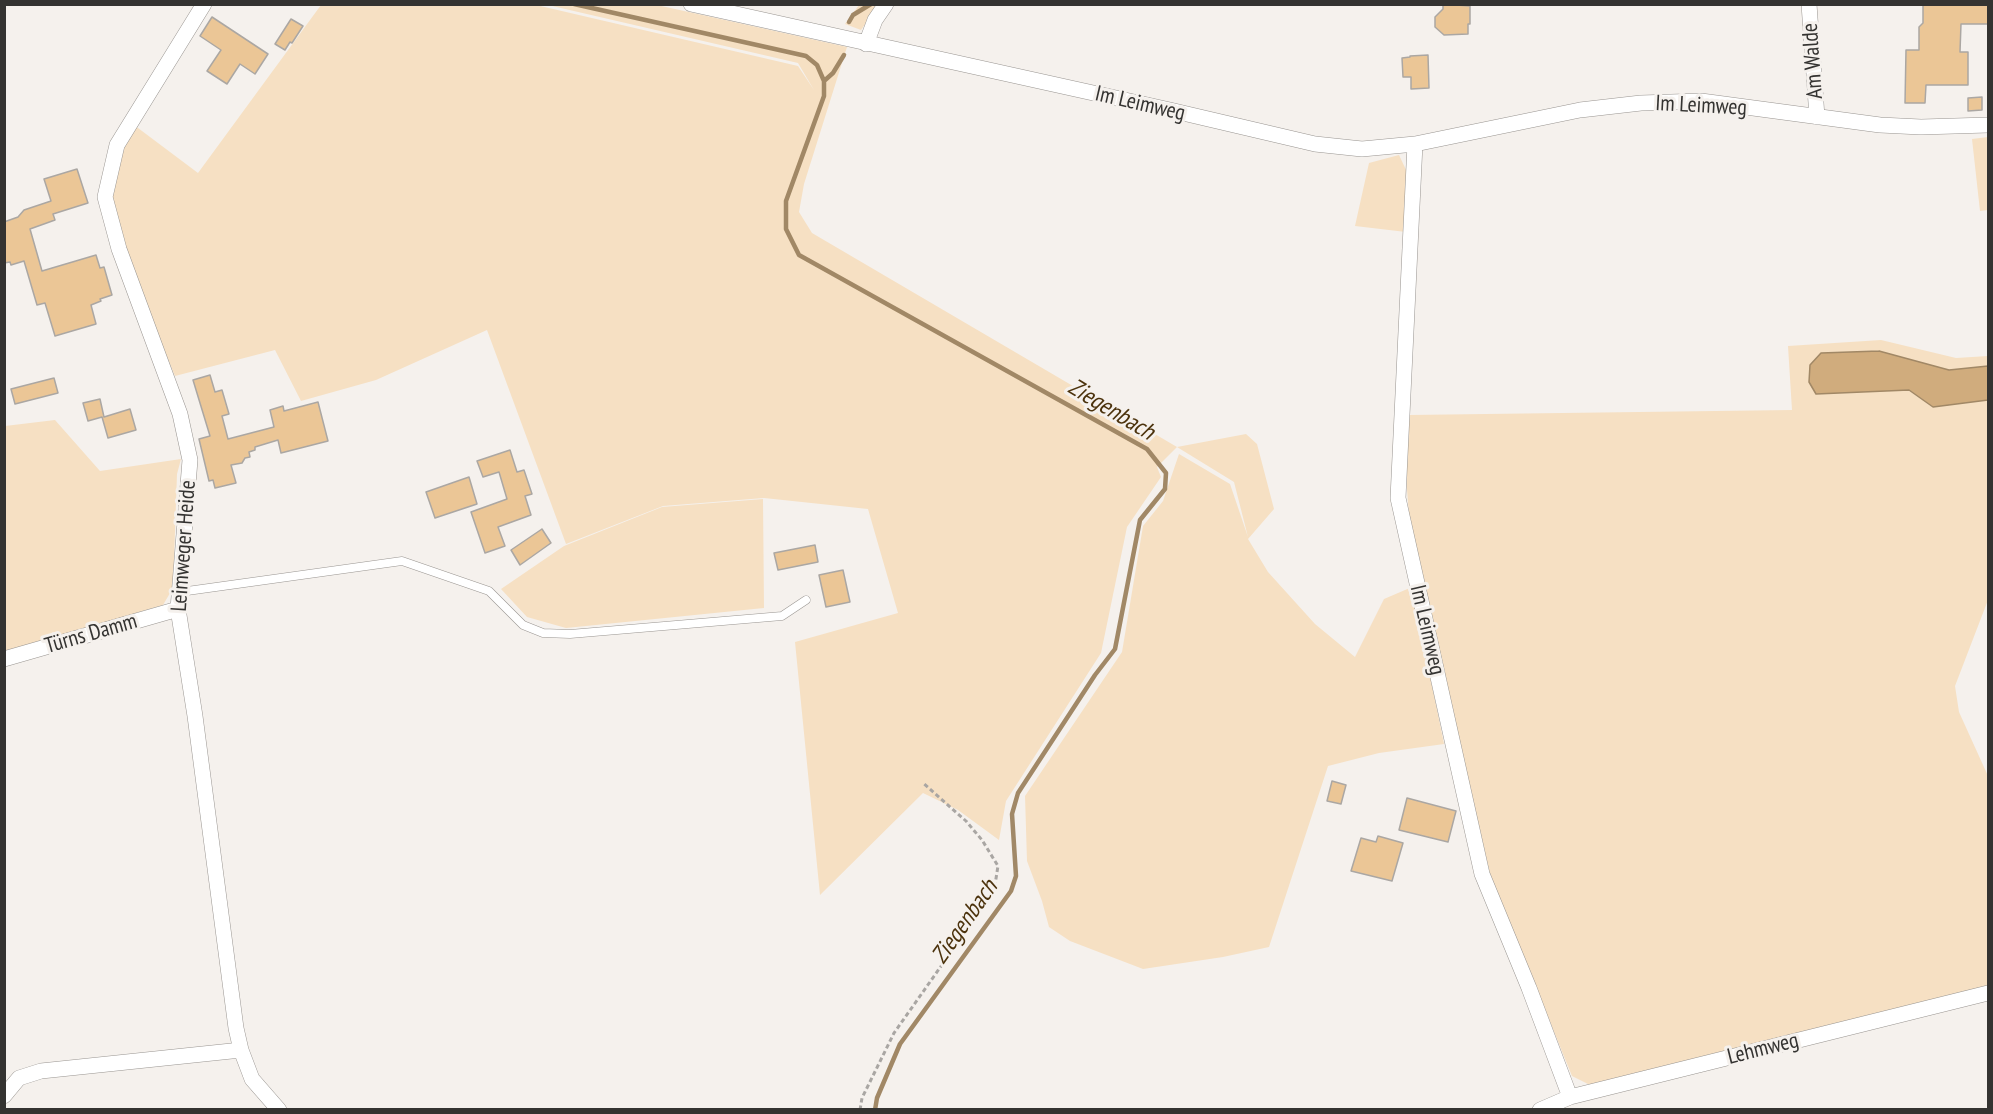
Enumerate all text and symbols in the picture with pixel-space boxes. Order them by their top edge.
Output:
street label: Am Walde [1797,22,1829,100]
street label: Im Leimweg [1092,81,1188,127]
street label: Im Leimweg [1655,90,1747,122]
water label: Ziegenbach [1063,373,1159,447]
street label: Leimweger Heide [166,479,202,613]
street label: Im Leimweg [1404,582,1450,678]
street label: Türns Damm [42,608,140,660]
water label: Ziegenbach [926,875,1004,969]
street label: Lehmweg [1725,1027,1801,1071]

